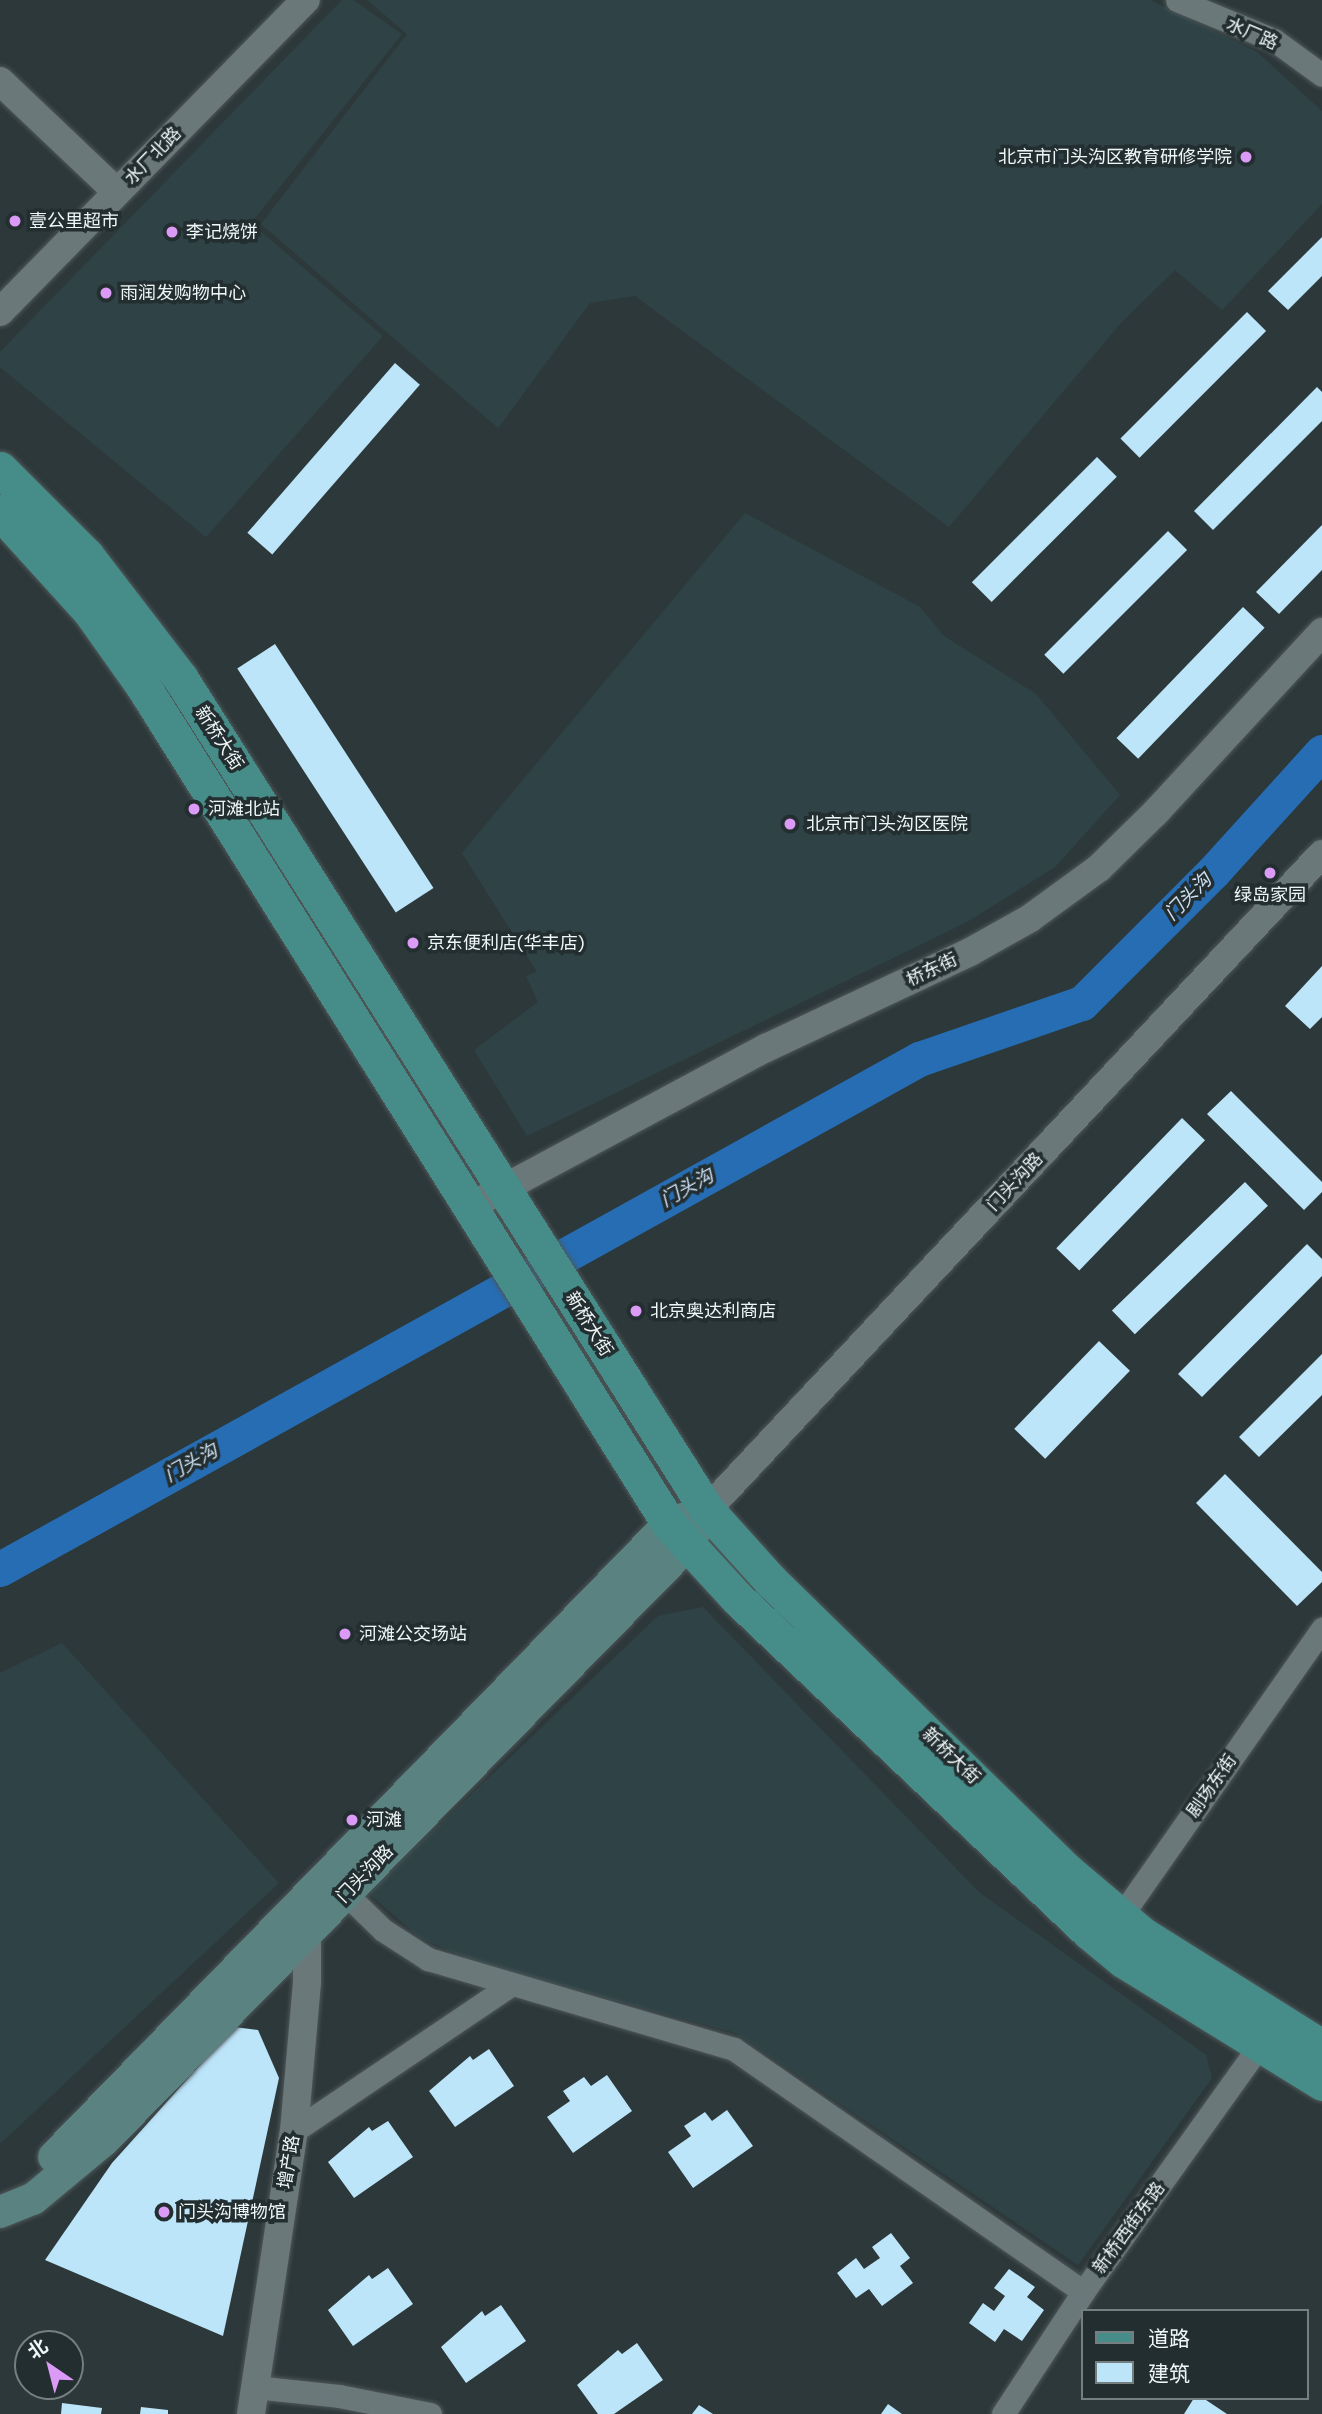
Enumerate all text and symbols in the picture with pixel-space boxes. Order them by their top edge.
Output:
street label: 水厂路 [1223,14,1281,54]
street label: 水厂北路 [120,123,186,189]
place label: 北京市门头沟区教育研修学院 [998,146,1232,168]
marker: 北京市门头沟区教育研修学院 [1238,149,1254,165]
place label: 壹公里超市 [29,210,119,232]
marker: 壹公里超市 [7,213,23,229]
place label: 李记烧饼 [186,221,258,243]
marker: 李记烧饼 [164,224,180,240]
place label: 雨润发购物中心 [120,282,246,304]
marker: 雨润发购物中心 [98,285,114,301]
street label: 新桥大街 [190,702,248,774]
place label: 河滩北站 [208,798,280,820]
marker: 河滩北站 [186,801,202,817]
place label: 北京市门头沟区医院 [806,813,968,835]
marker: 北京市门头沟区医院 [780,814,800,834]
marker: 绿岛家园 [1262,865,1278,881]
water label: 门头沟 [1160,869,1216,925]
place label: 绿岛家园 [1234,884,1306,906]
place label: 京东便利店(华丰店) [427,932,584,954]
marker: 京东便利店(华丰店) [405,935,421,951]
street label: 桥东街 [903,949,961,991]
street label: 门头沟路 [983,1148,1047,1216]
water label: 门头沟 [657,1164,717,1212]
street label: 新桥大街 [561,1288,617,1360]
place label: 北京奥达利商店 [650,1300,776,1322]
marker: 北京奥达利商店 [628,1303,644,1319]
water label: 门头沟 [161,1439,221,1487]
place label: 河滩公交场站 [359,1623,467,1645]
marker: 河滩公交场站 [337,1626,353,1642]
street label: 新桥大街 [918,1723,984,1789]
street label: 剧场东街 [1183,1750,1241,1822]
place label: 河滩 [366,1809,402,1831]
marker: 河滩 [344,1812,360,1828]
street label: 门头沟路 [332,1841,398,1907]
street label: 增产路 [274,2134,304,2190]
street label: 新桥西街东路 [1089,2178,1169,2278]
place label: 门头沟博物馆 [178,2201,286,2223]
marker: 门头沟博物馆 [156,2204,172,2220]
legend [1080,2309,1308,2400]
text: 道路 [1148,2325,1190,2353]
north arrow [14,2330,84,2400]
text: 北 [23,2333,53,2365]
text: 建筑 [1148,2360,1190,2388]

